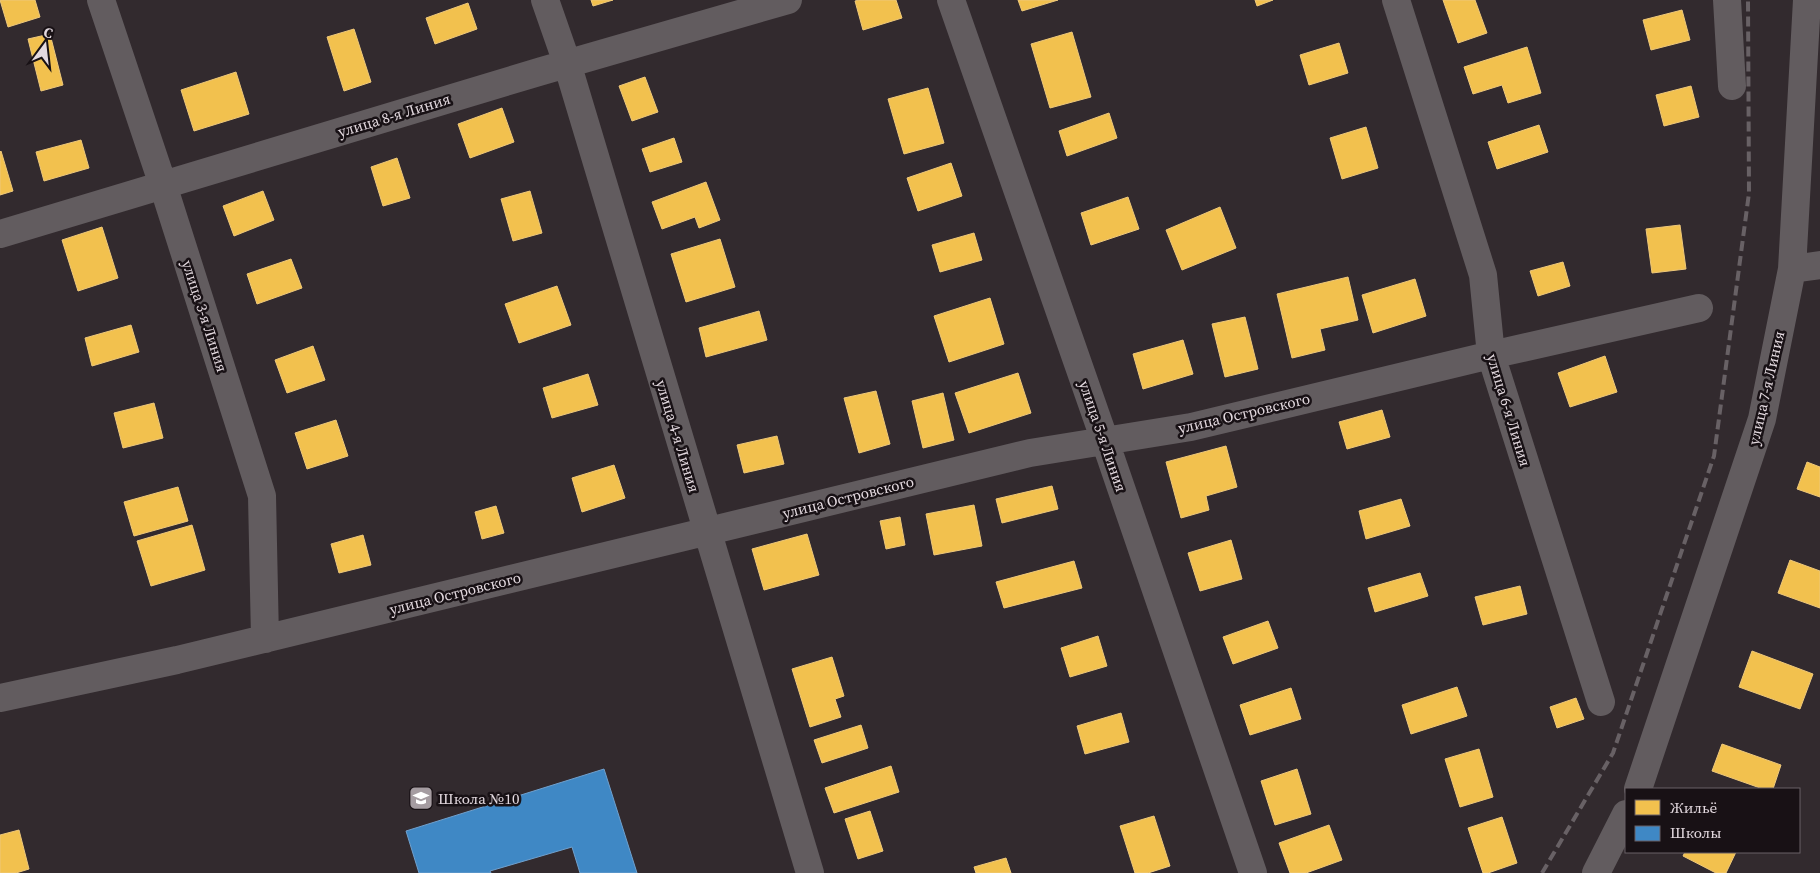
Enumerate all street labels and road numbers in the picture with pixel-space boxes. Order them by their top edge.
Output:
street label: улица 8-я Линия [335,88,453,142]
street label: улица 3-я Линия [177,257,233,375]
street label: улица 7-я Линия [1743,329,1789,447]
street label: улица 6-я Линия [1482,351,1536,469]
street label: улица 4-я Линия [651,377,705,495]
street label: улица 5-я Линия [1074,377,1132,495]
street label: улица Островского [1176,388,1312,438]
street label: улица Островского [780,471,916,523]
street label: улица Островского [387,567,523,619]

